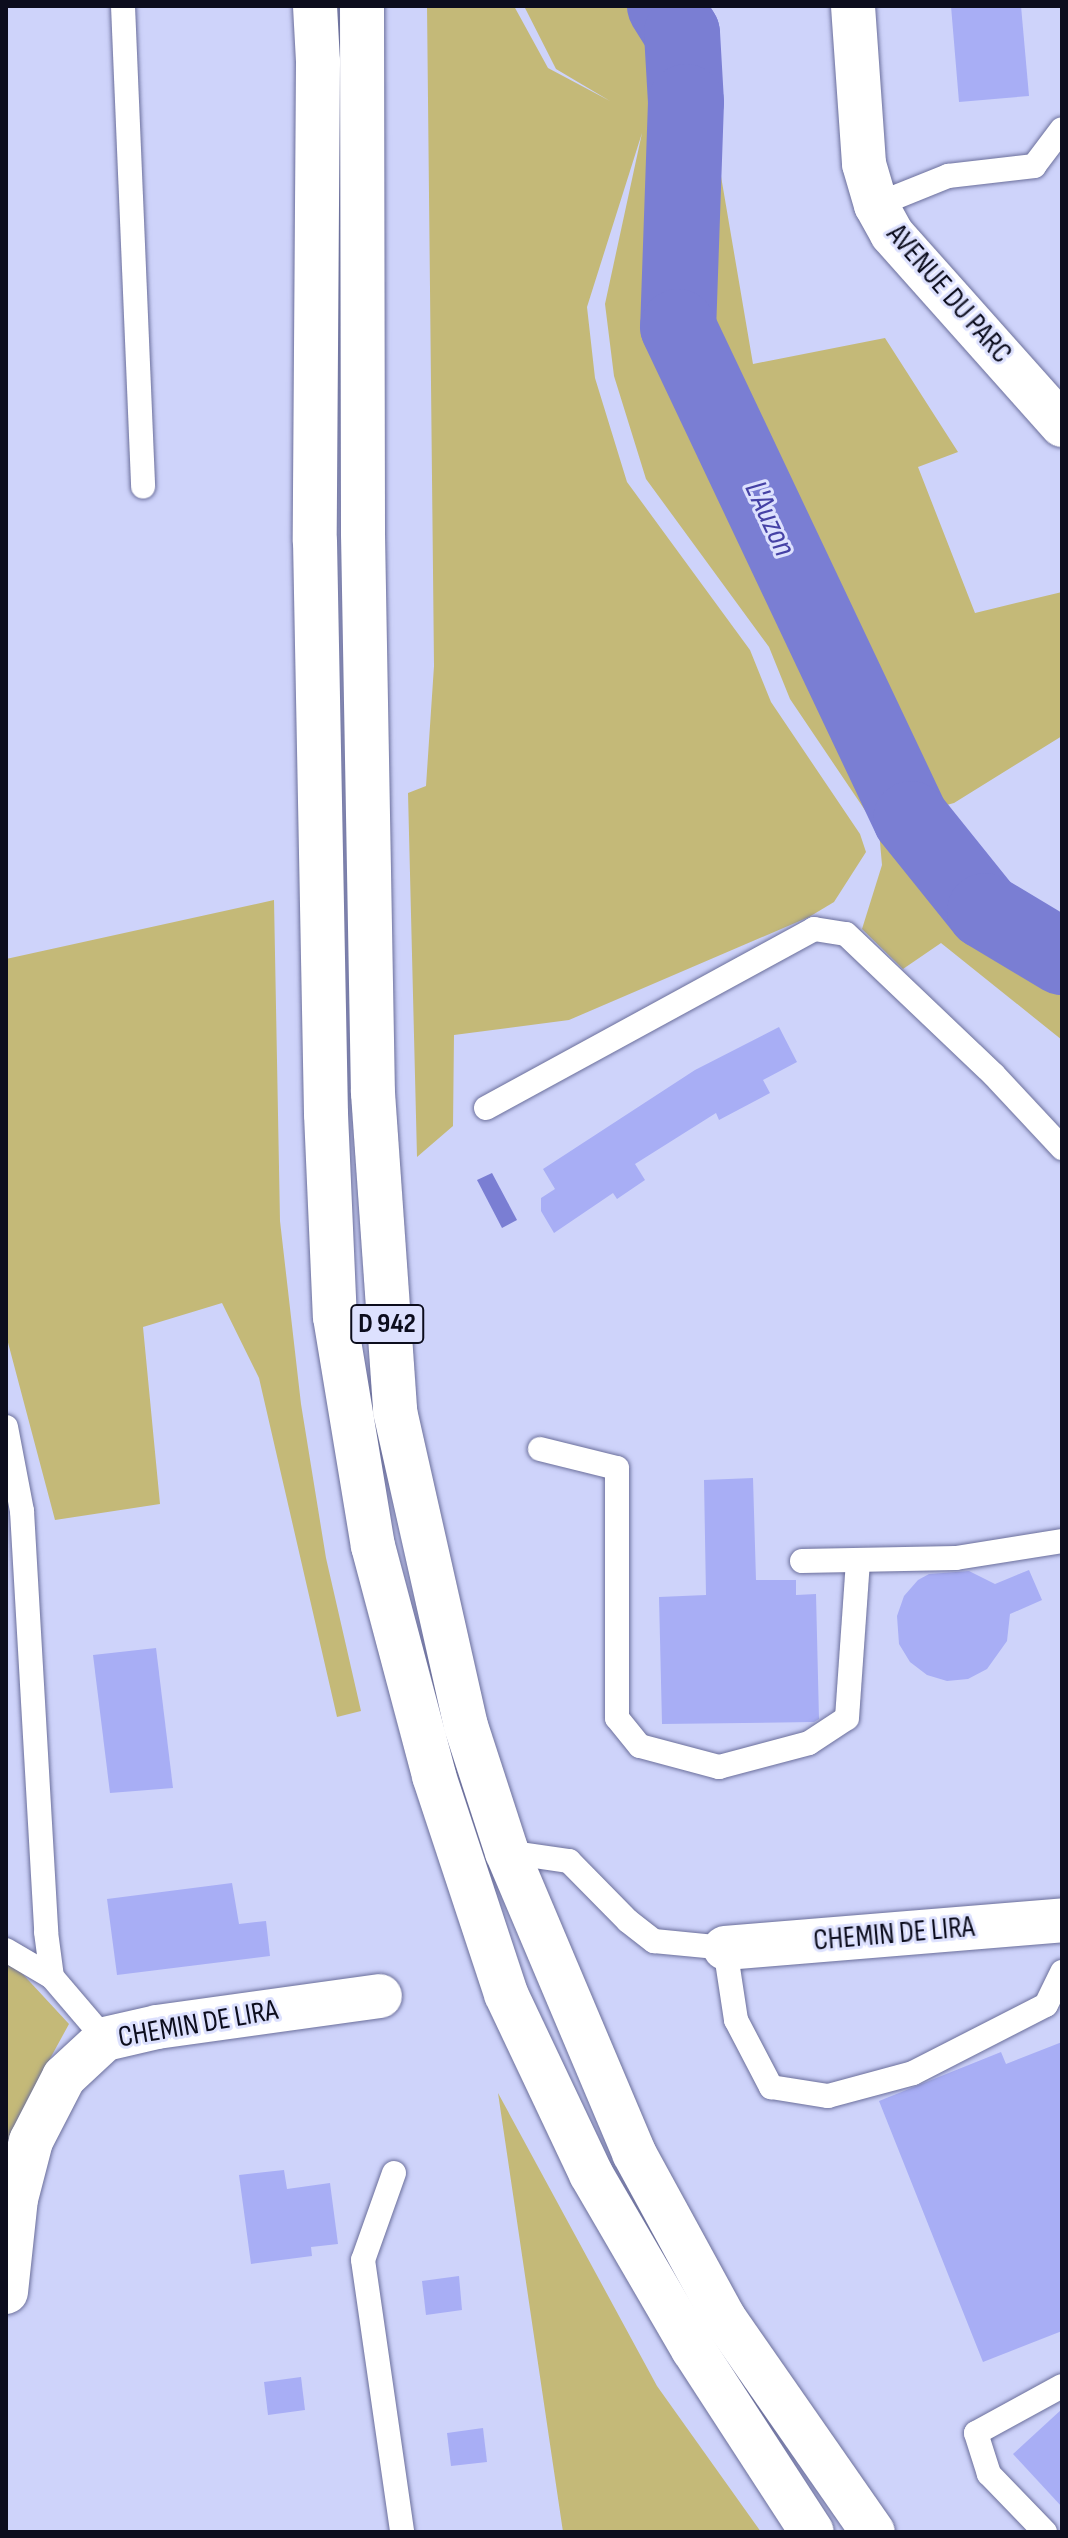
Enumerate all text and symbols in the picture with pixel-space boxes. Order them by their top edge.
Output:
street label: AVENUE DU PARC [879,217,1019,371]
water label: L'Auzon [735,475,803,563]
road number: D 942 [349,1300,425,1348]
street label: CHEMIN DE LIRA [812,1909,976,1959]
street label: CHEMIN DE LIRA [115,1992,281,2056]

